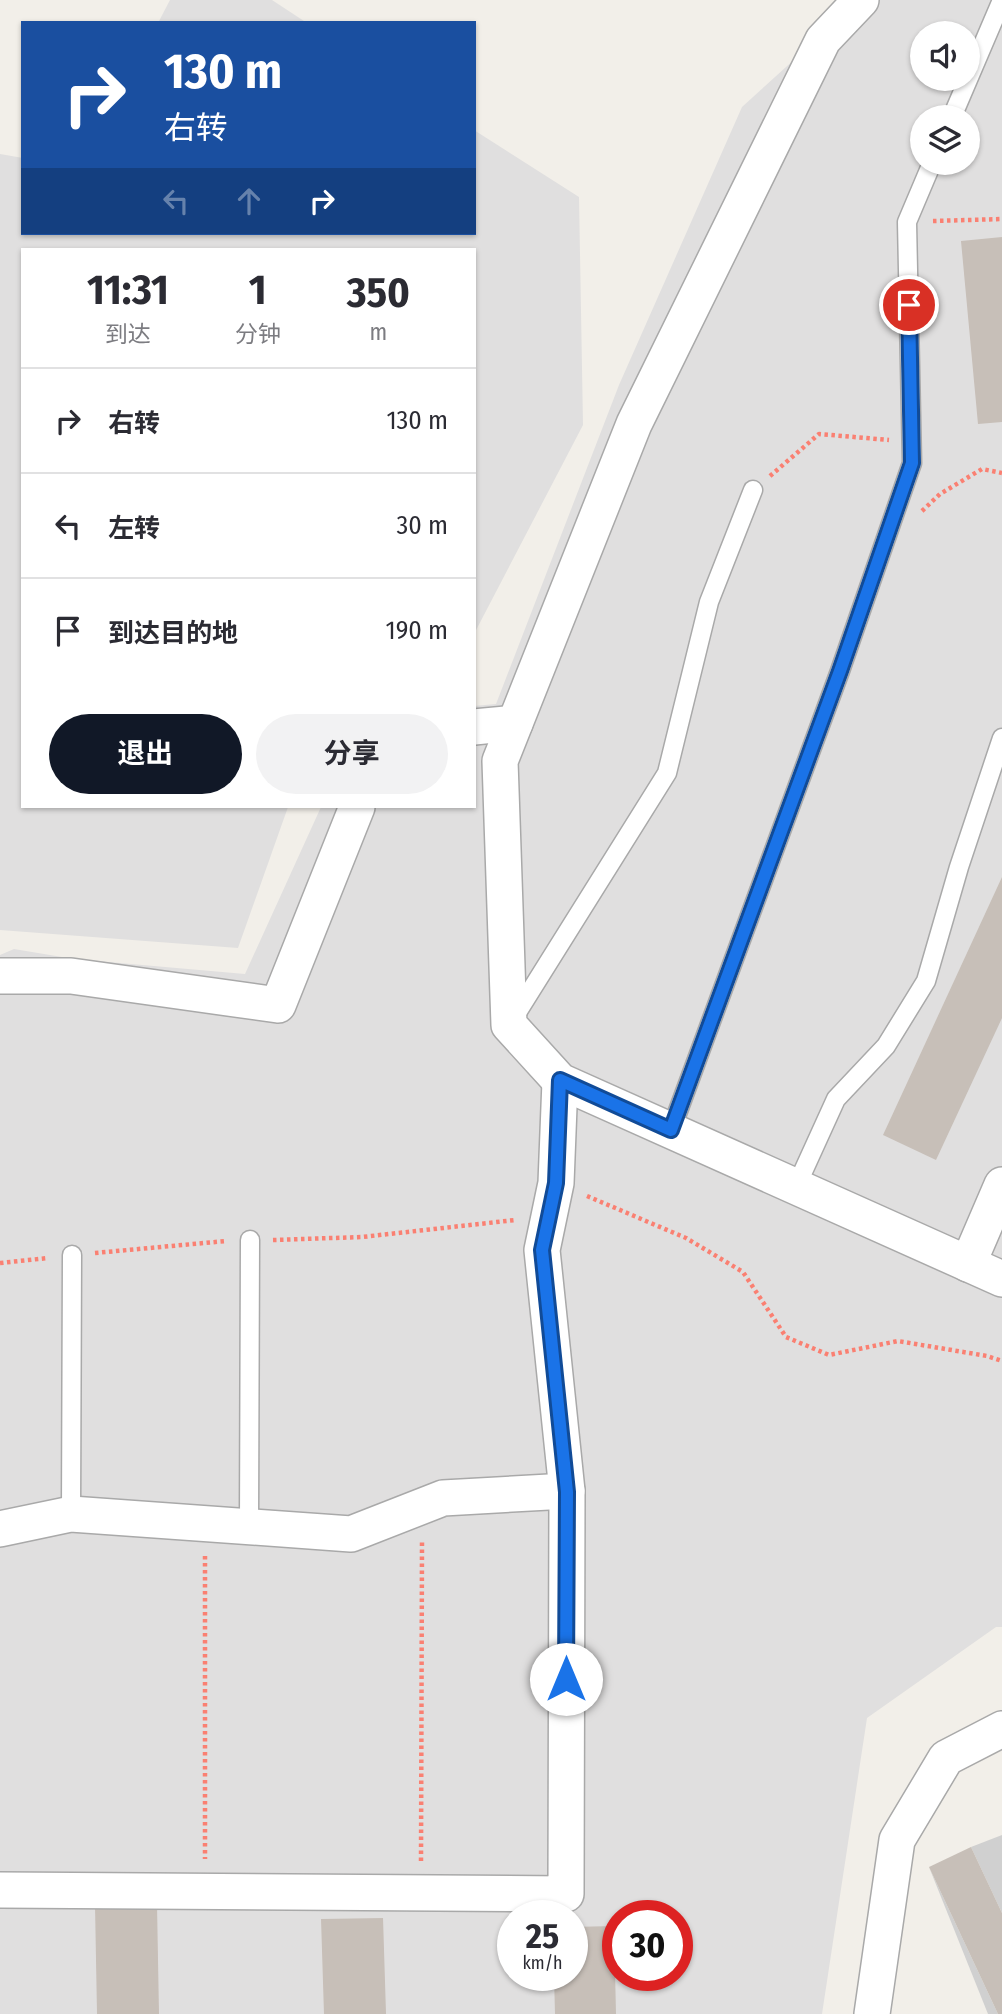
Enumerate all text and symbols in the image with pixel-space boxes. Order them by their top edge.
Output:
map controls [910,21,980,175]
button: sound [910,21,980,91]
text: 130 m [164,42,282,101]
icon: right [49,49,140,140]
button: layers [910,105,980,175]
text: 右转 [164,109,228,147]
icon: left [157,182,195,220]
icon: ahead [230,182,268,220]
icon: right [303,182,341,220]
text: 11:31 [87,265,169,315]
text: 1 [249,265,267,315]
text: 350 [347,268,410,318]
pin [879,275,939,335]
icon: arrive [890,286,928,324]
text: m [369,318,387,346]
text: 到达 [105,320,151,348]
text: 分钟 [235,320,281,348]
icon: right [49,402,87,440]
text: 130 m [386,405,448,436]
text: 右转 [108,408,160,439]
icon: left [49,507,87,545]
text: 30 m [397,510,448,541]
text: 左转 [108,513,160,544]
icon: arrive [49,612,87,650]
text: 190 m [386,615,448,646]
text: 到达目的地 [108,618,238,649]
button: 退出 [49,714,242,794]
button: 分享 [256,714,448,794]
position arrow [529,1642,603,1716]
speed limit sign: 30 [602,1900,693,1991]
text: 25 [526,1915,559,1957]
text: km/h [522,1952,563,1974]

